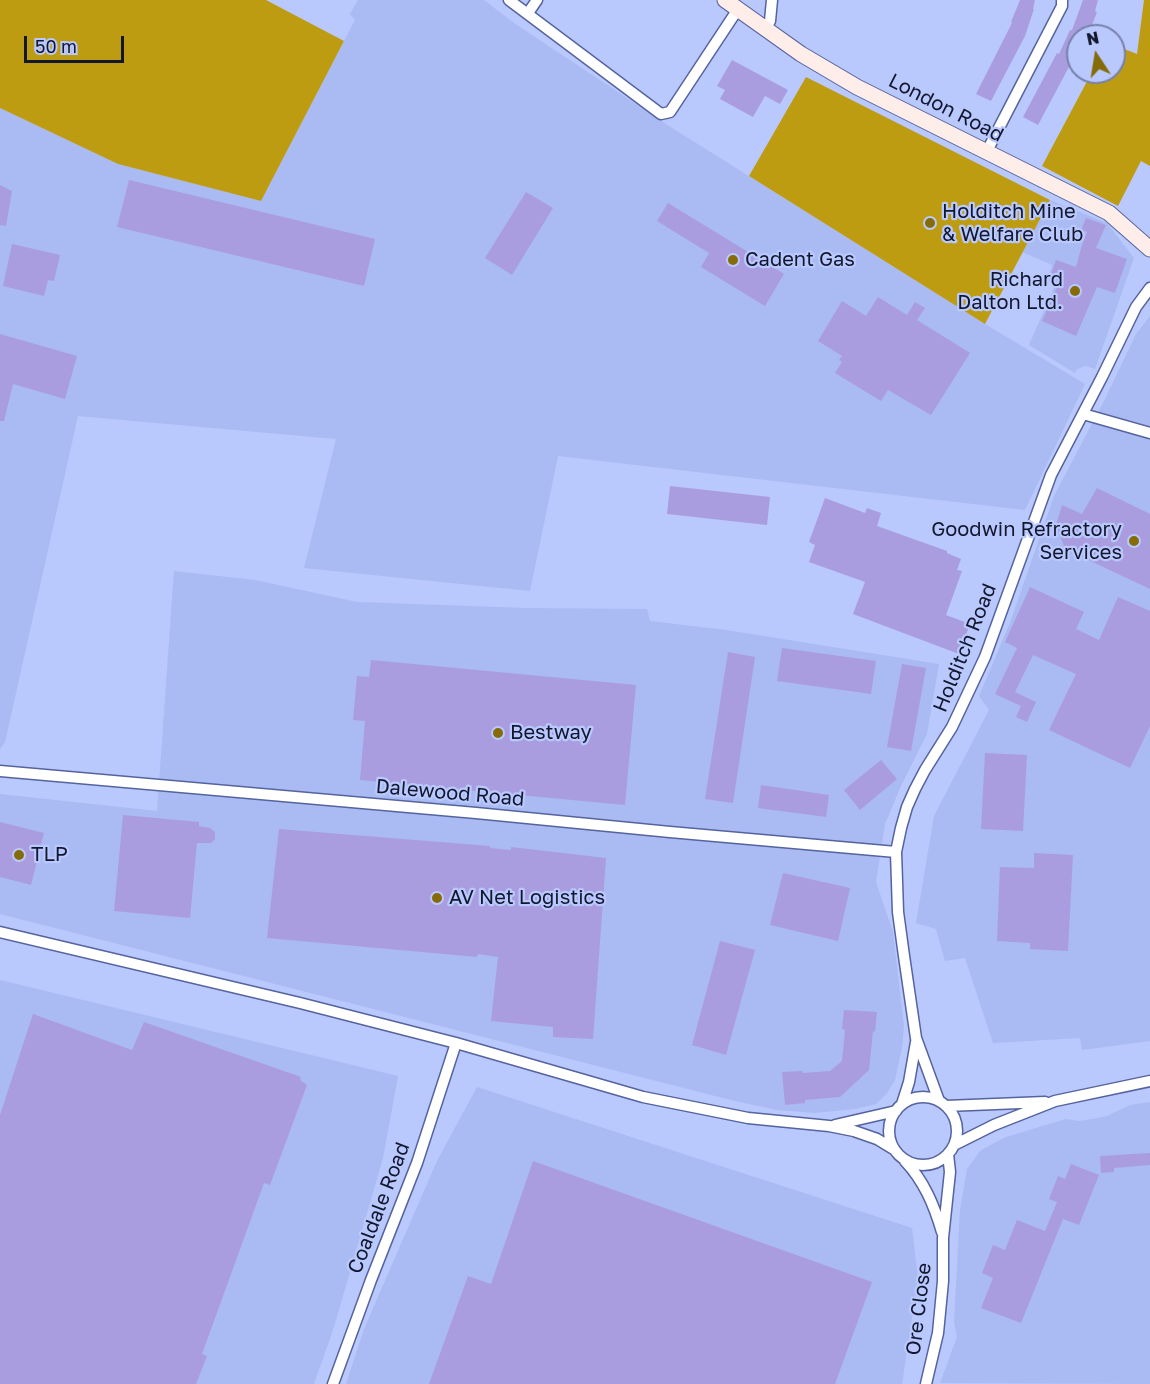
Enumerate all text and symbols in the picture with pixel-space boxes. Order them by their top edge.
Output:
scale bar [27,24,128,62]
north arrow [1066,24,1126,84]
text: N [1085,27,1101,49]
text: 50 m [35,35,77,57]
street label: London Road [884,69,1008,147]
place label: Holditch Mine & Welfare Club [942,200,1083,247]
marker: Holditch Mine & Welfare Club [923,216,937,230]
place label: Cadent Gas [745,248,855,272]
marker: Cadent Gas [726,253,740,267]
place label: Richard Dalton Ltd. [957,268,1063,315]
marker: Richard Dalton Ltd. [1068,284,1082,298]
place label: Goodwin Refractory Services [931,518,1122,565]
marker: Goodwin Refractory Services [1127,534,1141,548]
street label: Holditch Road [928,580,1002,716]
place label: Bestway [510,721,592,745]
marker: Bestway [491,726,505,740]
street label: Dalewood Road [375,775,525,811]
place label: TLP [31,843,68,867]
marker: TLP [12,848,26,862]
place label: AV Net Logistics [449,886,605,910]
marker: AV Net Logistics [430,891,444,905]
street label: Coaldale Road [343,1139,415,1277]
street label: Ore Close [901,1261,937,1357]

